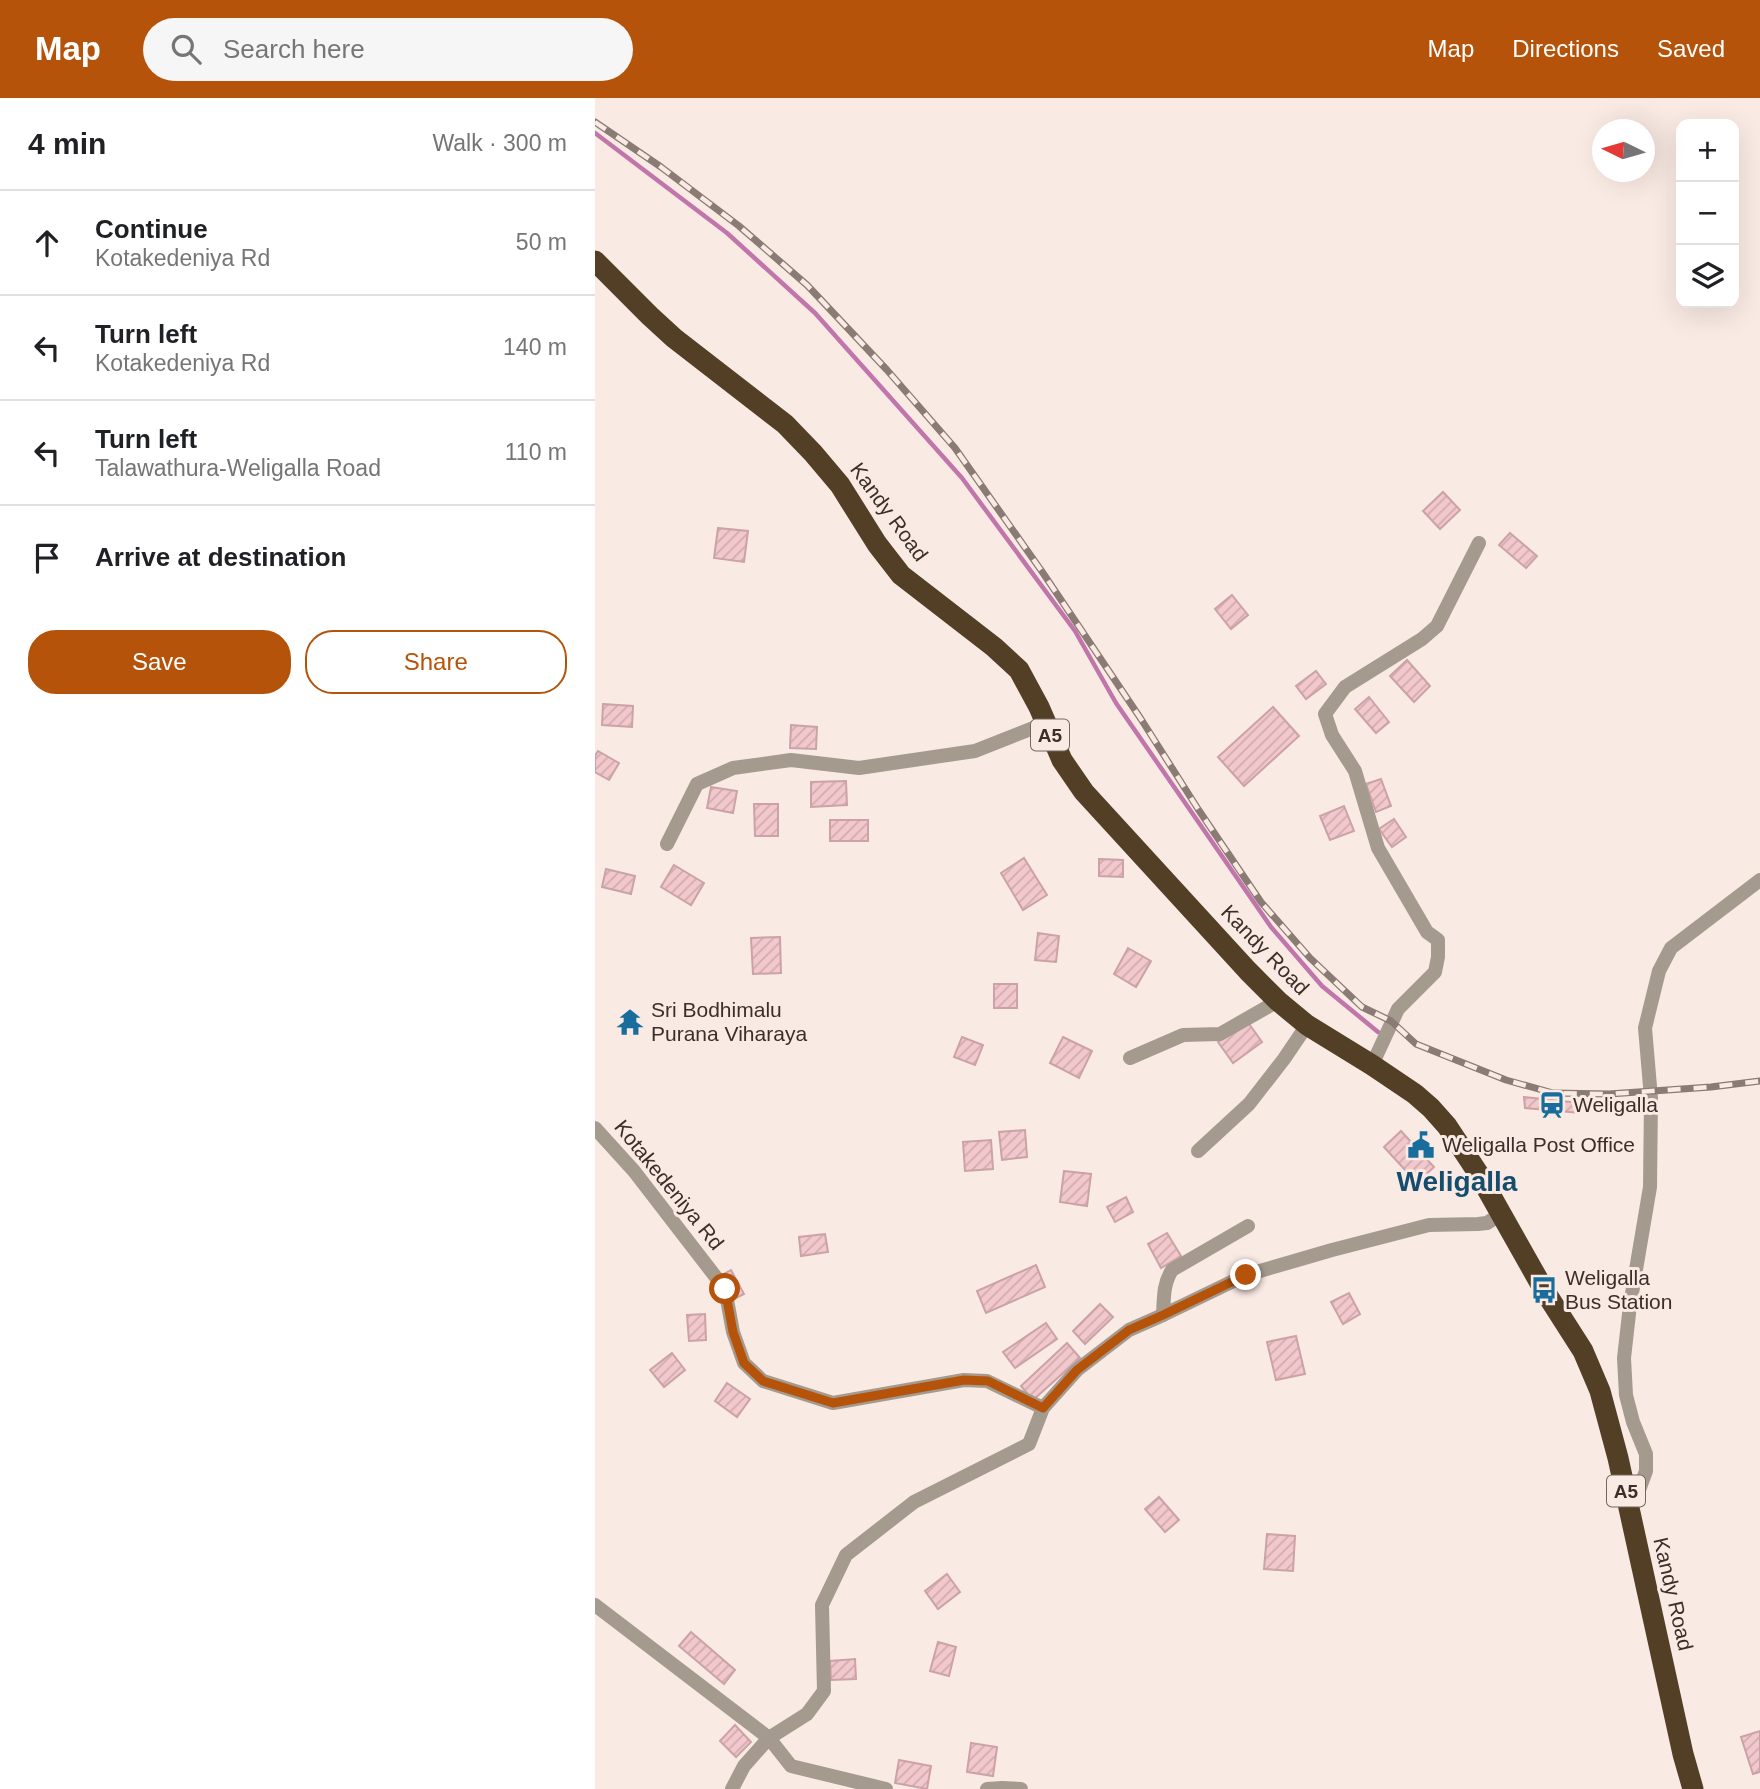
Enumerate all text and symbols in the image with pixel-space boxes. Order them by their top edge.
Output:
search box [143,18,633,81]
text: Map [35,30,101,67]
icon: search [167,30,205,68]
text: Search here [223,34,365,64]
text: Map [1428,35,1474,62]
text: Directions [1512,35,1619,62]
text: Saved [1657,35,1725,62]
north arrow [1592,119,1655,182]
map controls [1676,119,1739,308]
button: + [1676,119,1739,182]
text: 4 min [28,127,106,160]
text: Walk · 300 m [432,130,567,156]
button: − [1676,182,1739,245]
text: Continue [95,214,208,244]
icon: ahead [28,224,66,262]
text: 50 m [516,229,567,255]
text: Kotakedeniya Rd [95,245,270,271]
button: layers [1676,245,1739,308]
text: Turn left [95,319,197,349]
icon: left [28,329,66,367]
text: 140 m [503,334,567,360]
text: Kotakedeniya Rd [95,350,270,376]
text: Turn left [95,424,197,454]
icon: left [28,434,66,472]
text: 110 m [505,439,567,465]
text: Talawathura-Weligalla Road [95,455,381,481]
street label: Kandy Road [846,458,933,565]
icon: arrive [28,539,66,577]
text: Arrive at destination [95,542,346,572]
button: Save [28,630,291,694]
button: Share [305,630,567,694]
road number: A5 [1031,720,1069,750]
street label: Kandy Road [1217,900,1314,999]
place label: Sri Bodhimalu Purana Viharaya [651,998,807,1045]
temple icon: Sri Bodhimalu Purana Viharaya [615,1007,645,1037]
station icon: Weligalla [1537,1090,1567,1120]
place label: Weligalla [1573,1093,1658,1116]
street label: Kotakedeniya Rd [610,1115,729,1254]
public building icon: Weligalla Post Office [1406,1130,1436,1160]
place label: Weligalla Post Office [1442,1133,1635,1156]
district label: Weligalla [1397,1166,1518,1197]
route end [1230,1259,1261,1290]
place label: Weligalla Bus Station [1565,1266,1672,1313]
route start [709,1273,740,1304]
bus stop icon: Weligalla Bus Station [1529,1275,1559,1305]
road number: A5 [1607,1476,1645,1506]
street label: Kandy Road [1649,1535,1698,1653]

